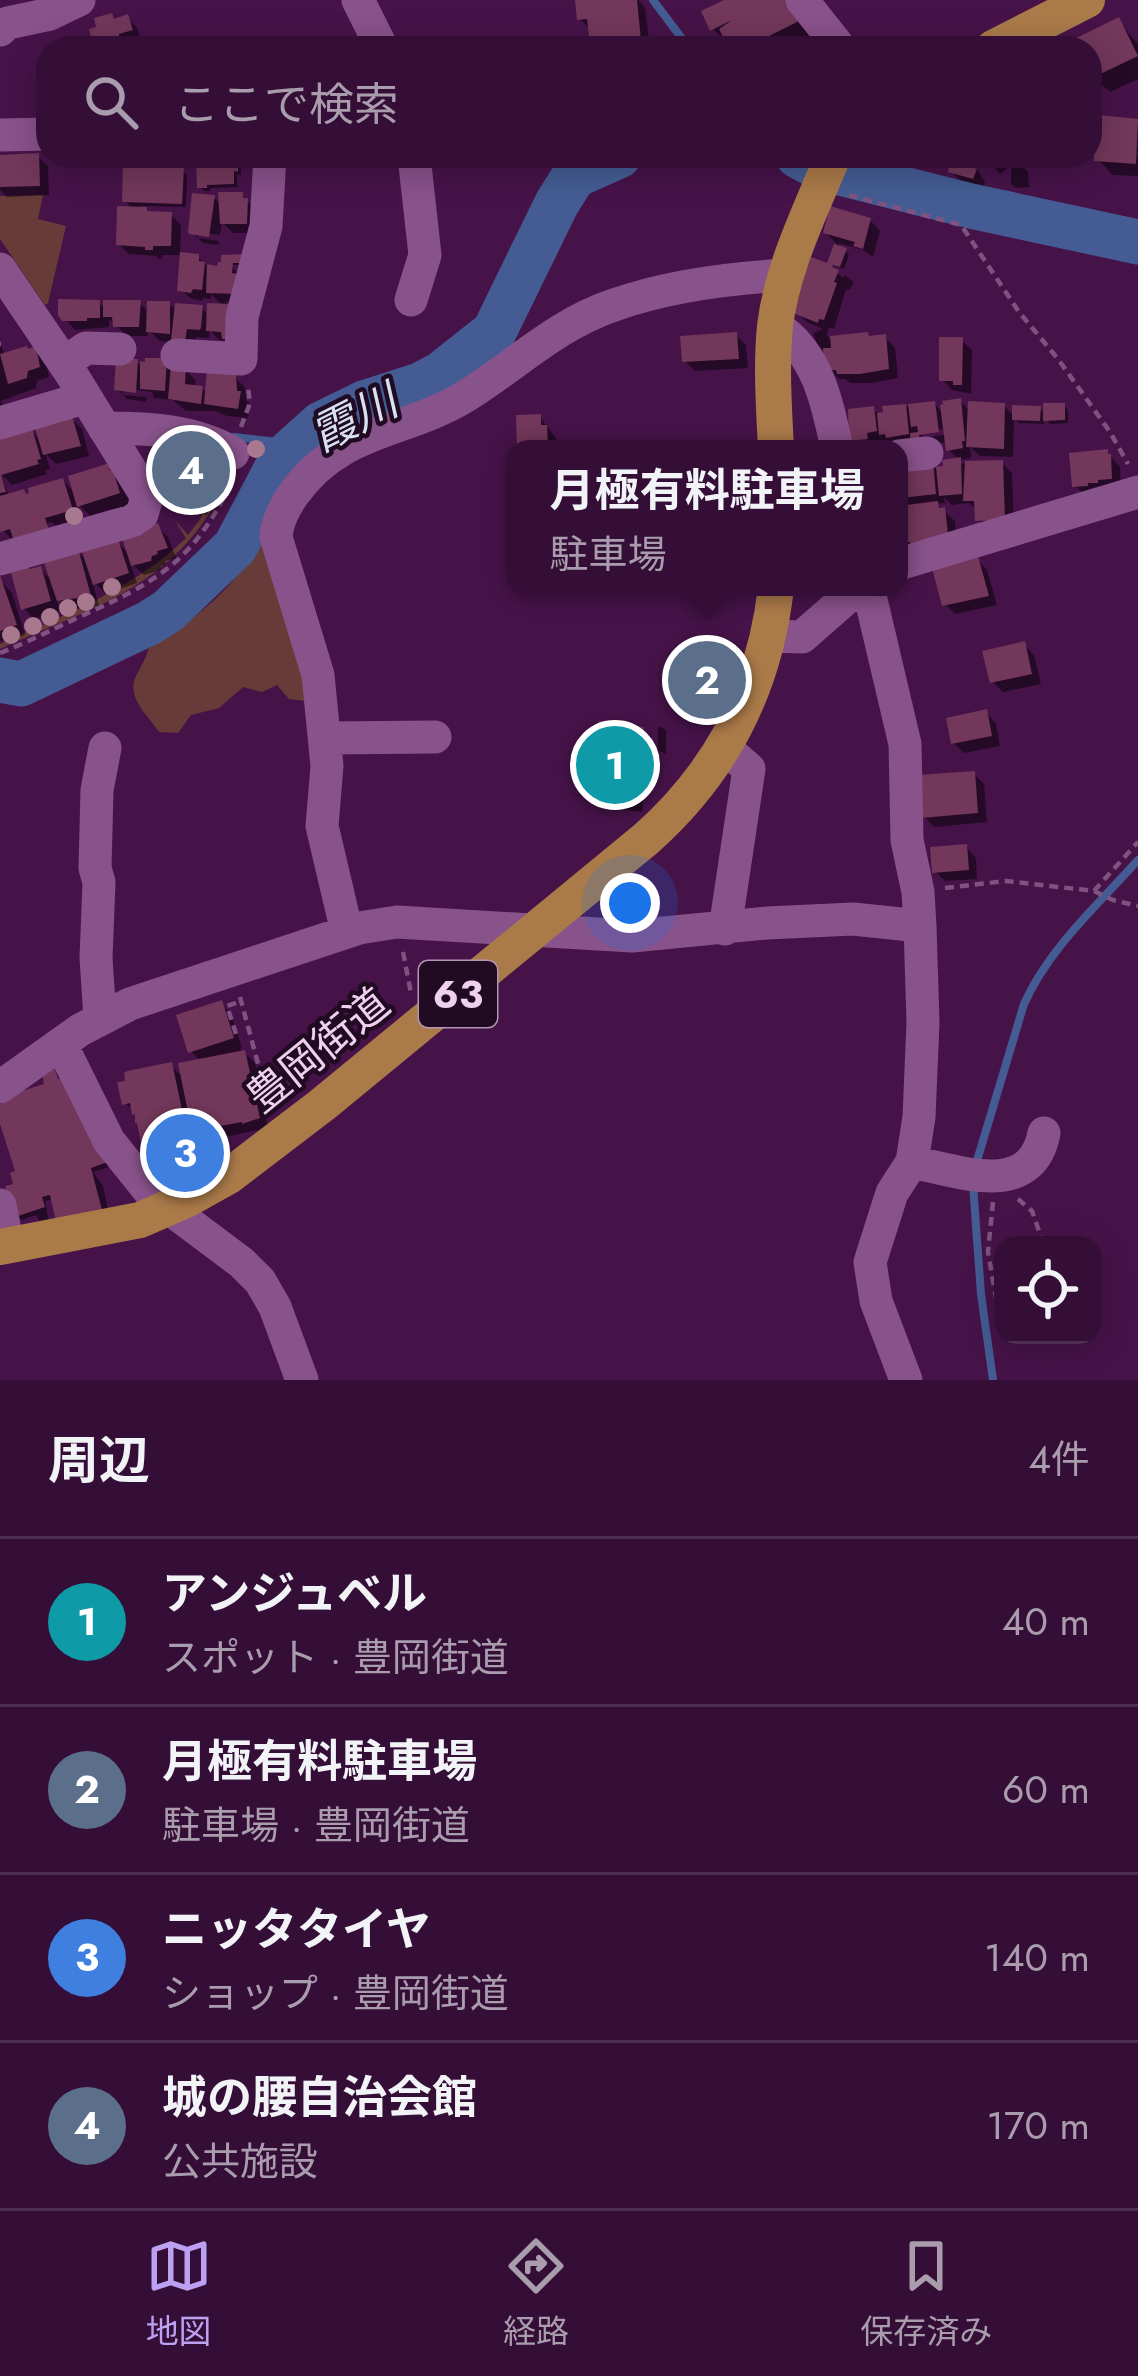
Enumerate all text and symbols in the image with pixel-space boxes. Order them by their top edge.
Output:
search box [36,36,1102,168]
icon: search [78,69,144,135]
text: ここで検索 [174,72,399,137]
water label: 霞川 [299,367,412,467]
pin: 4 [152,425,230,515]
popup [506,440,908,596]
text: 月極有料駐車場 [549,458,865,523]
text: 駐車場 [549,526,667,583]
pin: 2 [668,635,746,725]
pin: 1 [576,720,654,810]
your location [600,873,660,933]
road number: 63 [419,961,497,1027]
street label: 豊岡街道 [234,973,402,1127]
pin: 3 [146,1108,224,1198]
map controls [994,1236,1102,1344]
button: locate [994,1236,1102,1344]
text: 周辺 [48,1423,150,1497]
text: 4件 [1028,1431,1090,1488]
text: アンジュベル [162,1561,427,1626]
text: 1 [77,1593,97,1650]
text: 40 m [1002,1593,1090,1650]
text: スポット · 豊岡街道 [162,1629,509,1686]
text: 月極有料駐車場 [162,1729,477,1794]
text: 2 [74,1761,100,1818]
text: 60 m [1002,1761,1090,1818]
text: 駐車場 · 豊岡街道 [162,1797,470,1854]
text: ニッタタイヤ [162,1897,431,1962]
text: 3 [75,1929,99,1986]
text: 140 m [984,1929,1090,1986]
text: ショップ · 豊岡街道 [162,1965,509,2022]
text: 城の腰自治会館 [162,2065,477,2130]
text: 4 [73,2097,101,2154]
text: 170 m [986,2097,1090,2154]
text: 公共施設 [162,2133,318,2190]
tab: 地図 [146,2233,212,2355]
tab: 経路 [503,2233,569,2355]
tab: 保存済み [860,2233,992,2355]

